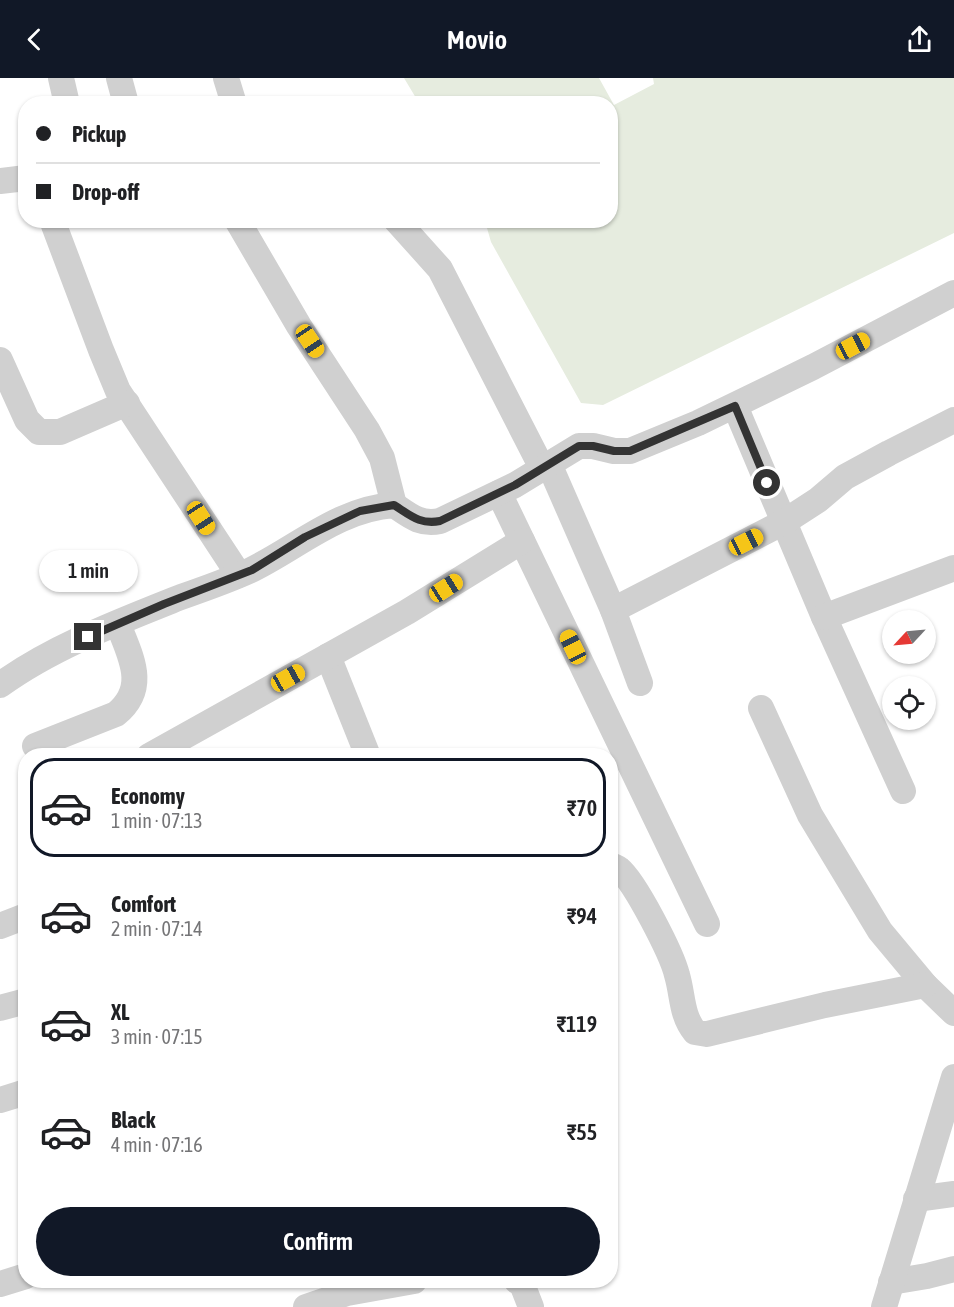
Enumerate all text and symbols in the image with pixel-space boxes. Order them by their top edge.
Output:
icon: back [18,23,51,56]
icon: share [903,23,936,56]
text: Movio [447,24,507,55]
text: Pickup [72,121,127,147]
text: Drop-off [72,179,139,205]
car [292,321,328,361]
car [833,330,873,362]
route start [753,469,780,496]
car [184,498,218,538]
car [726,526,766,558]
callout: 1 min [38,550,138,592]
text: 1 min [68,559,109,582]
car [426,571,466,605]
north arrow [882,610,936,664]
map controls [882,610,936,730]
route end [74,623,101,650]
car [557,627,589,667]
car [268,661,308,695]
button: locate [882,676,936,730]
icon: car [39,781,93,835]
text: Economy [111,783,185,809]
text: ₹70 [567,795,597,821]
text: 1 min · 07:13 [111,809,203,832]
icon: car [39,889,93,943]
text: Comfort [111,891,176,917]
text: ₹94 [567,903,597,929]
text: 2 min · 07:14 [111,917,203,940]
icon: car [39,997,93,1051]
text: XL [111,999,129,1025]
text: ₹119 [557,1011,597,1037]
text: 3 min · 07:15 [111,1025,203,1048]
icon: car [39,1105,93,1159]
text: Black [111,1107,155,1133]
text: ₹55 [567,1119,597,1145]
text: 4 min · 07:16 [111,1133,203,1156]
button: Confirm [36,1207,600,1276]

